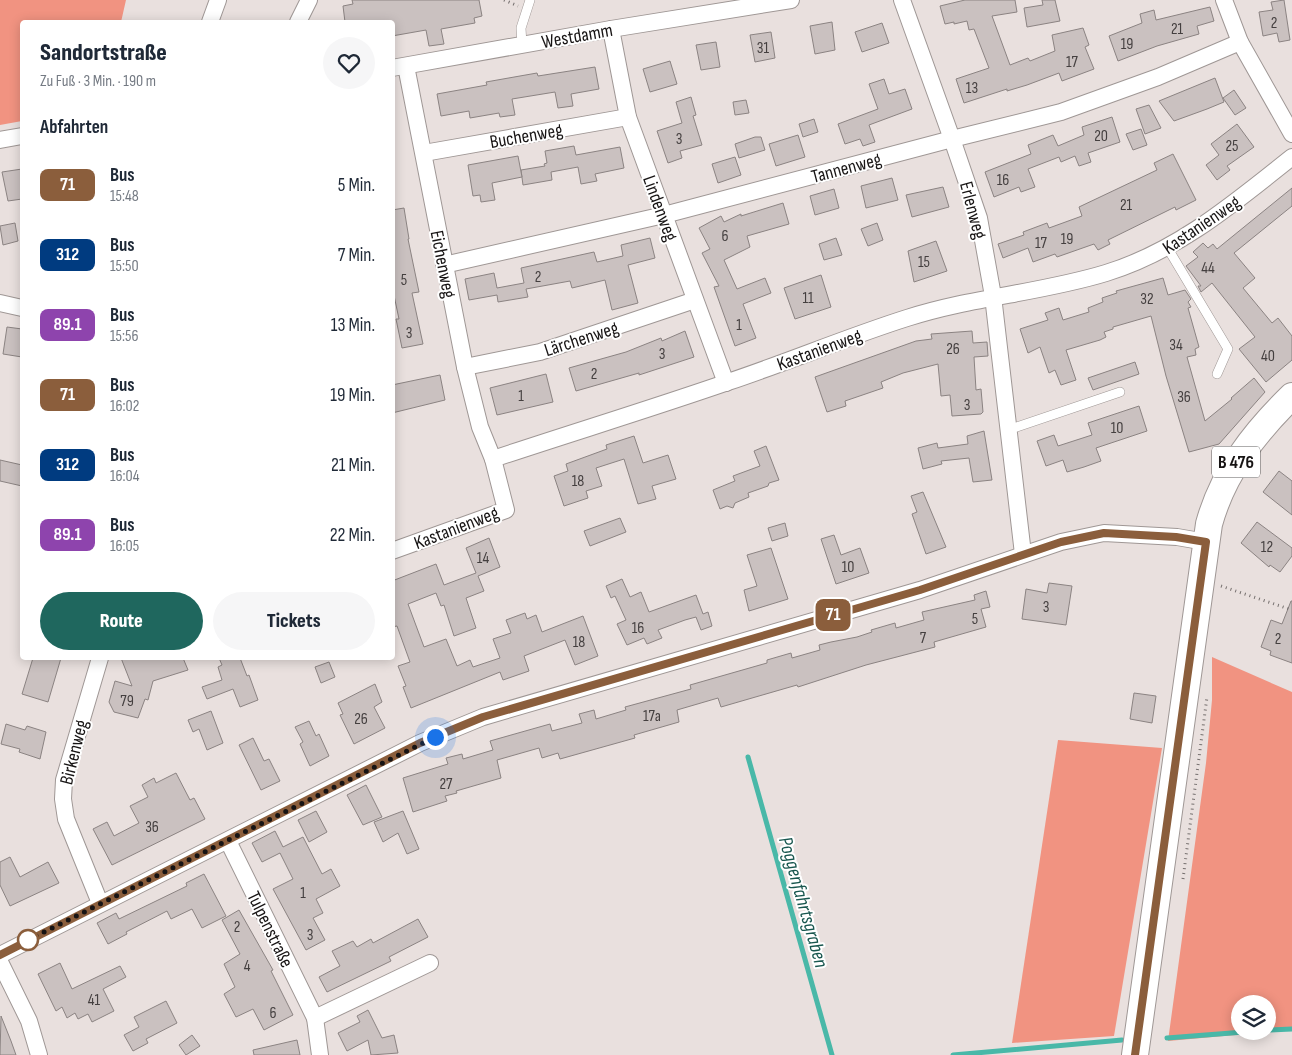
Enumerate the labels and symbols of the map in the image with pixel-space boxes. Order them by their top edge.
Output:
house number: 2 [1271,14,1277,33]
street label: Westdamm [540,19,615,54]
house number: 21 [1171,20,1184,39]
house number: 19 [1121,35,1133,54]
house number: 31 [757,39,770,58]
house number: 17 [1066,53,1079,72]
house number: 13 [966,79,978,98]
street label: Buchenweg [488,119,565,154]
house number: 20 [1094,127,1108,146]
house number: 3 [676,130,682,149]
house number: 25 [1225,137,1239,156]
street label: Tannenweg [809,148,884,189]
house number: 16 [997,171,1009,190]
street label: Lindenweg [637,173,682,245]
street label: Erlenweg [954,179,991,242]
street label: Kastanienweg [1159,191,1245,260]
house number: 21 [1120,196,1133,215]
house number: 6 [721,227,729,246]
street label: Eichenweg [425,228,460,301]
house number: 19 [1061,230,1073,249]
house number: 17 [1035,234,1048,253]
house number: 15 [918,253,930,272]
house number: 44 [1201,259,1215,278]
house number: 2 [535,268,541,287]
house number: 5 [401,271,407,290]
house number: 11 [802,289,814,308]
house number: 32 [1140,290,1154,309]
street label: Lärchenweg [541,316,622,362]
house number: 1 [736,316,742,335]
house number: 3 [406,324,412,343]
street label: Kastanienweg [774,324,866,376]
house number: 34 [1169,336,1183,355]
house number: 26 [946,340,960,359]
house number: 3 [659,345,665,364]
house number: 40 [1261,347,1275,366]
house number: 2 [591,365,597,384]
house number: 1 [518,387,524,406]
house number: 36 [1177,388,1191,407]
house number: 3 [964,396,970,415]
house number: 10 [1111,419,1123,438]
road number: B 476 [1212,447,1260,478]
house number: 18 [572,472,584,491]
street label: Kastanienweg [411,502,503,555]
house number: 12 [1261,538,1273,557]
house number: 14 [477,549,489,568]
house number: 10 [842,558,854,577]
house number: 3 [1043,598,1049,617]
line badge: 71 [810,599,856,631]
house number: 5 [972,610,978,629]
house number: 16 [632,619,644,638]
house number: 7 [920,629,927,648]
house number: 2 [1275,630,1281,649]
house number: 18 [573,633,585,652]
house number: 79 [120,692,134,711]
house number: 17a [643,707,661,726]
house number: 26 [354,710,368,729]
street label: Birkenweg [55,717,94,787]
your location [423,725,448,750]
house number: 27 [439,775,453,794]
house number: 36 [145,818,159,837]
water label: Poggenfahrtsgraben [773,834,833,971]
house number: 1 [300,884,306,903]
street label: Tulpenstraße [241,888,298,972]
house number: 2 [234,918,240,937]
house number: 3 [307,926,313,945]
unlabelled marker [17,929,39,951]
house number: 4 [244,957,251,976]
house number: 41 [88,991,101,1010]
house number: 6 [269,1004,277,1023]

